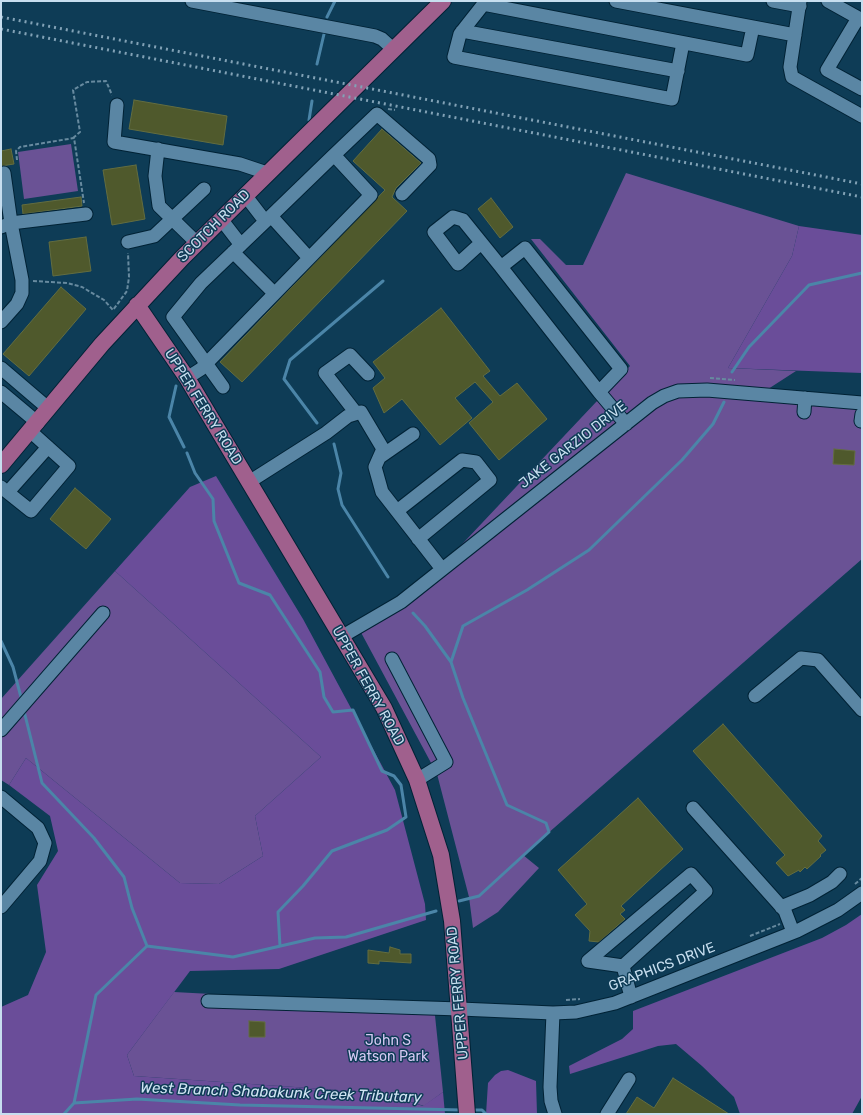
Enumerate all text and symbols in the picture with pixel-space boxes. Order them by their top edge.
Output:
street label: SCOTCH ROAD [174,186,254,266]
street label: UPPER FERRY ROAD [161,346,245,468]
street label: JAKE GARZIO DRIVE [516,398,630,492]
street label: UPPER FERRY ROAD [328,624,408,748]
street label: UPPER FERRY ROAD [444,926,472,1060]
street label: GRAPHICS DRIVE [606,939,718,995]
park label: John S Watson Park [348,1033,428,1066]
water label: West Branch Shabakunk Creek Tributary [140,1079,422,1107]

